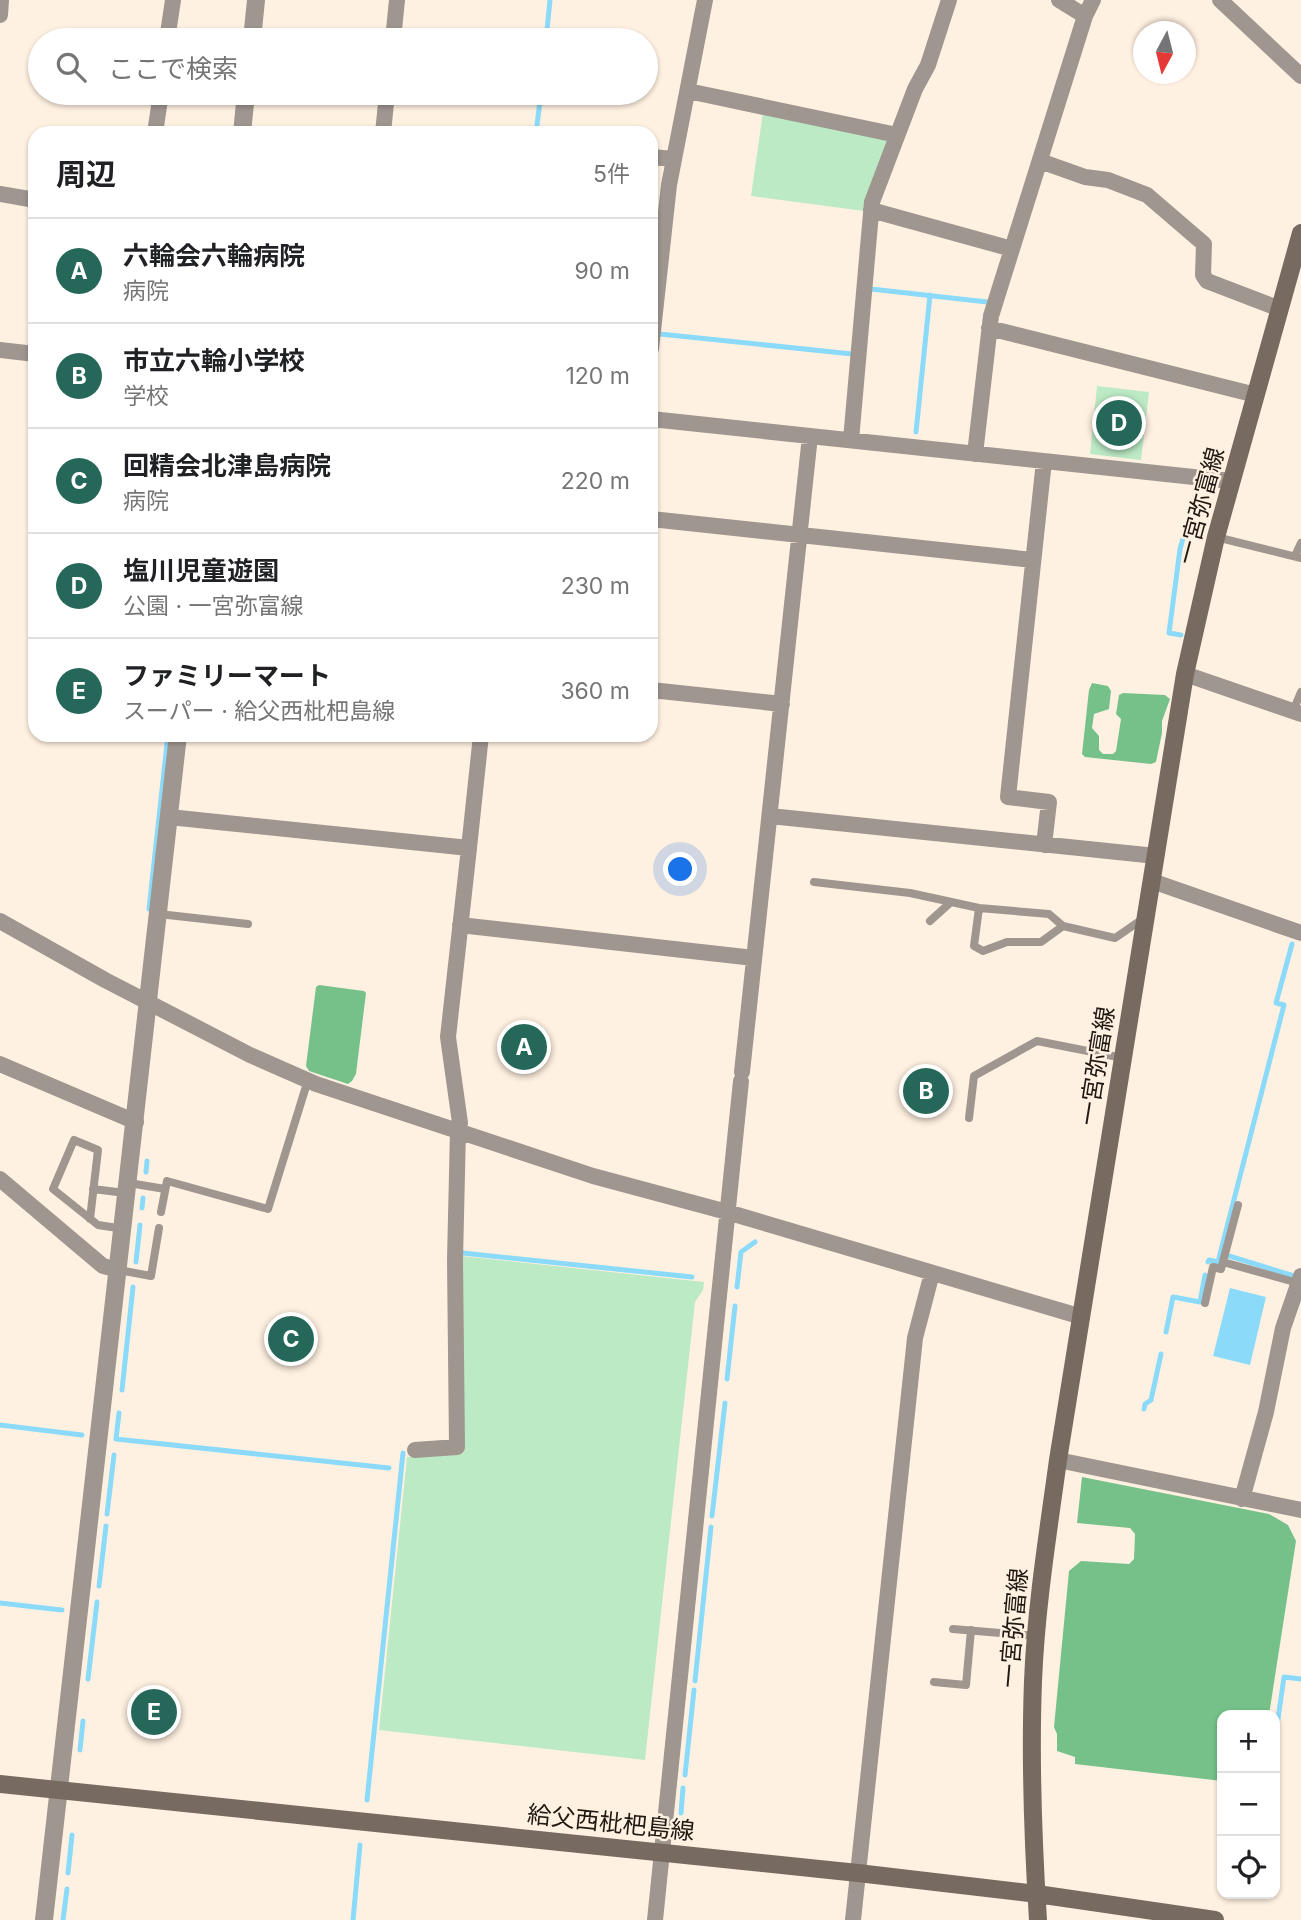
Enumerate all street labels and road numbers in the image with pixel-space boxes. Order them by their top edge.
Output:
street label: 一宮弥富線 [1171,444,1230,568]
street label: 一宮弥富線 [1073,1004,1120,1127]
street label: 一宮弥富線 [994,1567,1033,1689]
street label: 給父西枇杷島線 [526,1799,696,1846]

